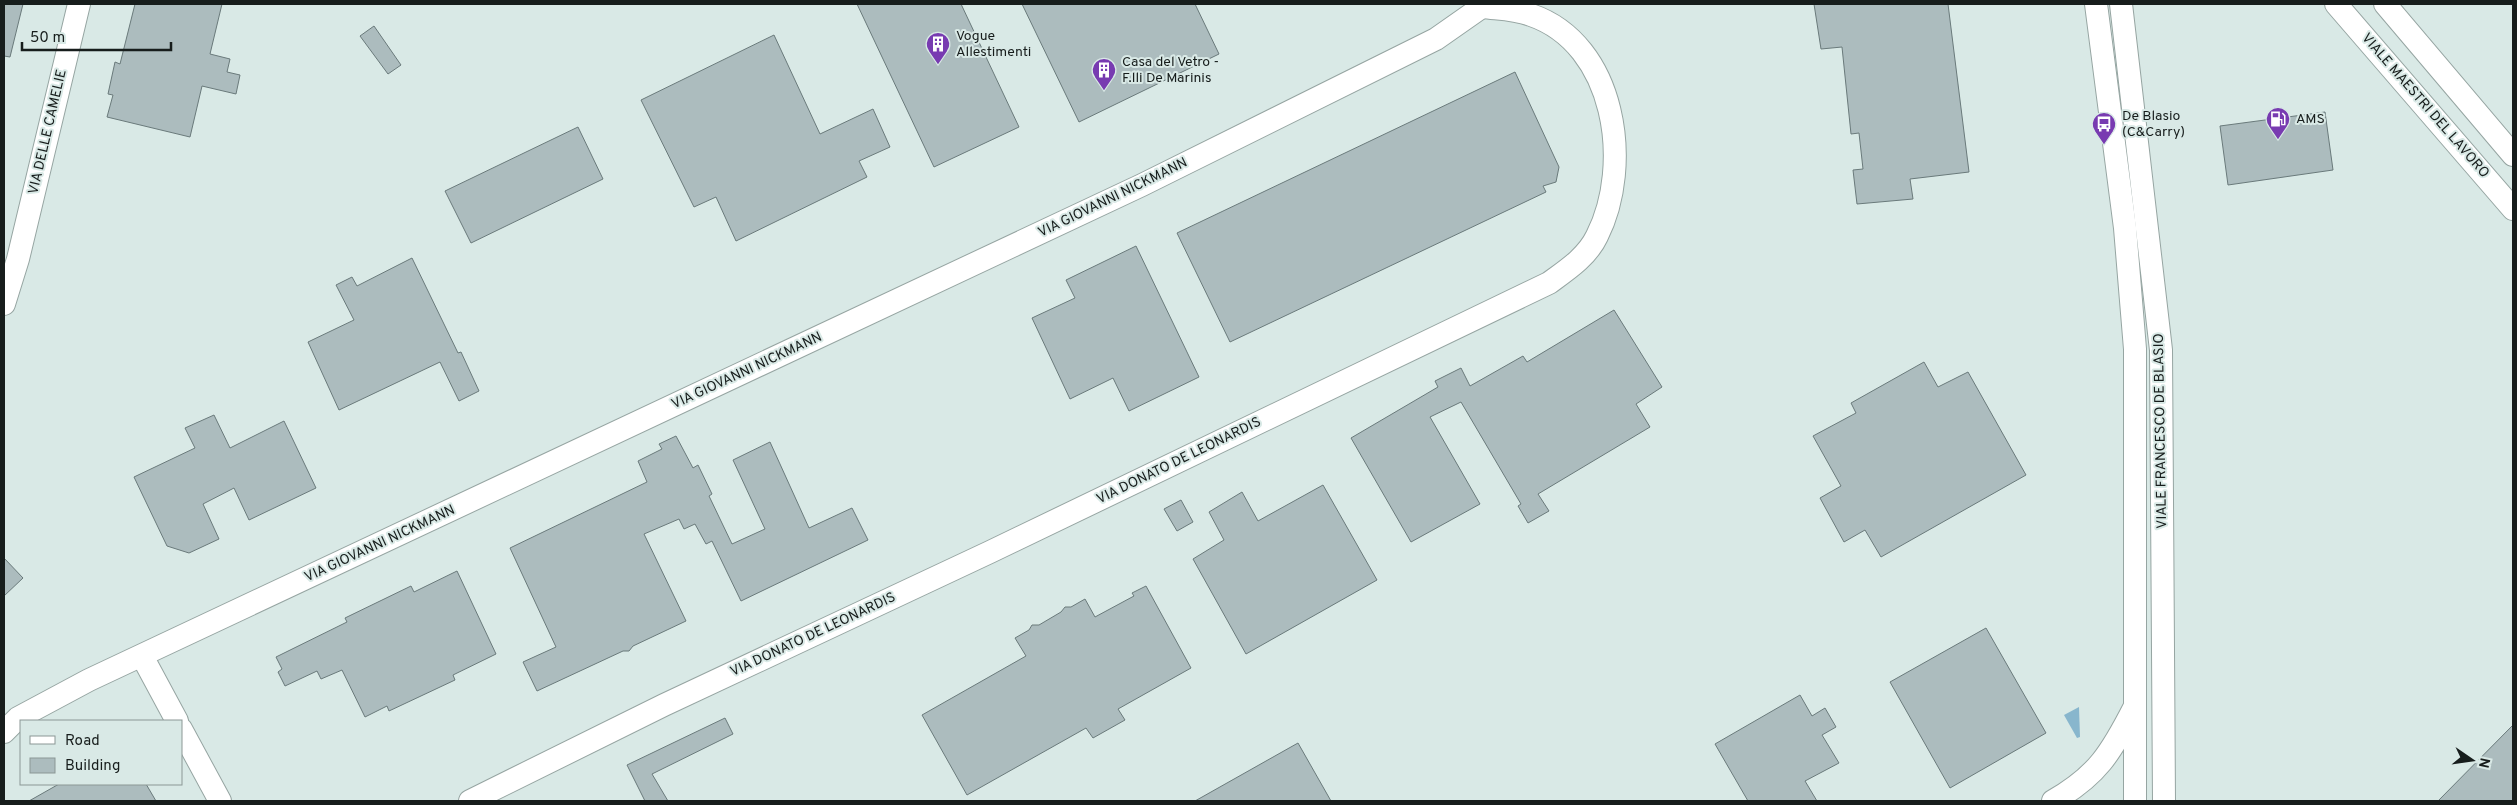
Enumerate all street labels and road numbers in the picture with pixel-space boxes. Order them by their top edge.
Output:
street label: VIALE MAESTRI DEL LAVORO [2357,30,2493,182]
street label: VIA DELLE CAMELIE [25,68,71,196]
street label: VIA GIOVANNI NICKMANN [1036,154,1190,242]
street label: VIA GIOVANNI NICKMANN [669,329,825,413]
street label: VIALE FRANCESCO DE BLASIO [2151,333,2171,529]
street label: VIA DONATO DE LEONARDIS [1094,414,1264,508]
street label: VIA GIOVANNI NICKMANN [302,502,458,586]
street label: VIA DONATO DE LEONARDIS [728,589,898,681]

